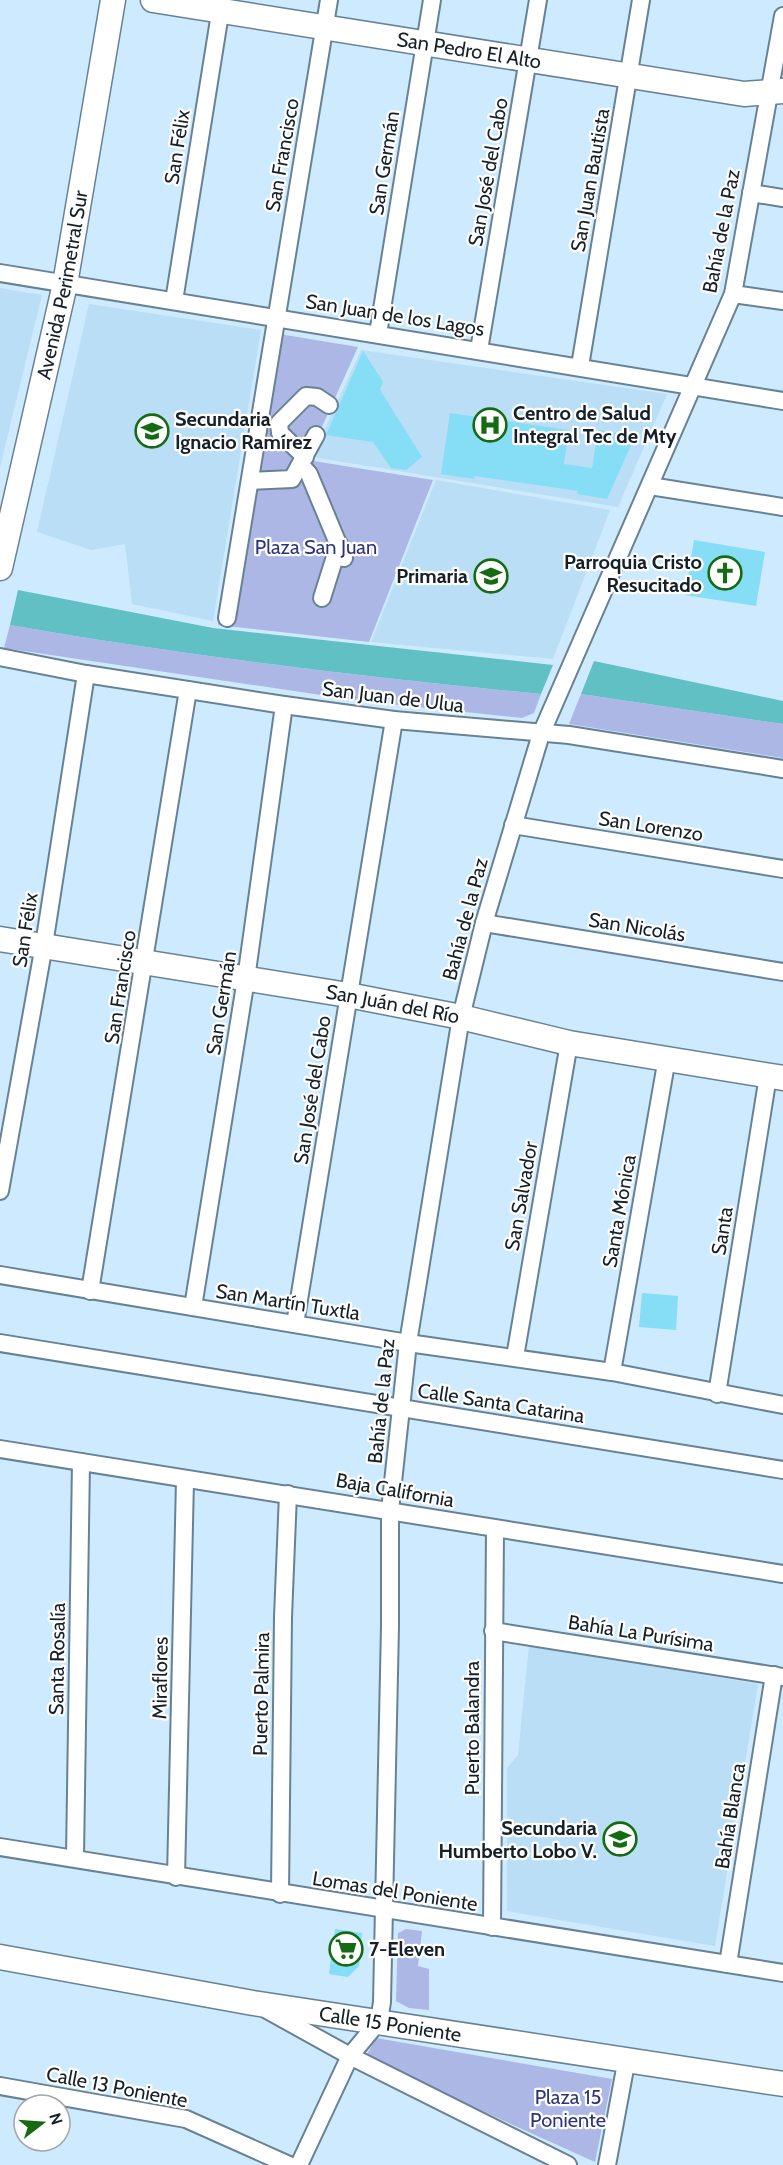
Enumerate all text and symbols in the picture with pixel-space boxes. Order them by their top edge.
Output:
street label: San Pedro El Alto [395,27,543,74]
street label: San Francisco [260,96,304,214]
street label: San José del Cabo [463,96,513,248]
street label: San Juan Bautista [566,106,614,254]
street label: San Félix [159,107,195,186]
street label: San Germán [364,109,404,217]
street label: Bahía de la Paz [697,167,745,295]
street label: Avenida Perimetral Sur [32,188,93,382]
street label: San Juan de los Lagos [304,289,486,341]
place label: Centro de Salud Integral Tec de Mty [513,401,677,448]
place label: Secundaria Ignacio Ramírez [175,407,312,454]
hospital icon: Centro de Salud Integral Tec de Mty [472,407,508,443]
school or university icon: Secundaria Ignacio Ramírez [134,413,170,449]
park label: Plaza San Juan [255,535,377,559]
place label: Parroquia Cristo Resucitado [564,550,702,597]
church icon: Parroquia Cristo Resucitado [707,555,743,591]
school or university icon: Primaria [473,558,509,594]
place label: Primaria [396,564,468,588]
street label: San Juan de Ulua [321,676,466,718]
street label: San Lorenzo [597,806,705,846]
street label: Bahía de la Paz [437,855,493,983]
street label: San Félix [7,890,43,969]
street label: San Nicolás [587,908,687,946]
street label: San Francisco [99,928,141,1046]
street label: San Germán [201,949,241,1057]
street label: San Juán del Río [324,980,461,1028]
street label: San José del Cabo [288,1014,336,1166]
street label: San Salvador [500,1139,543,1253]
street label: Santa Mónica [597,1152,641,1269]
street label: Santa [706,1205,738,1257]
street label: San Martín Tuxtla [214,1279,362,1325]
street label: Bahía de la Paz [363,1337,399,1465]
street label: Calle Santa Catarina [416,1378,587,1428]
street label: Baja California [334,1468,456,1512]
street label: Santa Rosalía [44,1602,70,1715]
street label: Bahía La Purísima [567,1610,716,1656]
street label: Puerto Palmira [248,1632,274,1756]
street label: Miraflores [147,1636,173,1720]
street label: Puerto Balandra [460,1660,484,1795]
street label: Bahía Blanca [710,1761,750,1871]
place label: Secundaria Humberto Lobo V. [438,1816,597,1863]
school or university icon: Secundaria Humberto Lobo V. [602,1821,638,1857]
street label: Lomas del Poniente [311,1866,479,1916]
supermarket icon: 7-Eleven [328,1931,364,1967]
place label: 7-Eleven [369,1937,445,1961]
street label: Calle 15 Poniente [317,2001,463,2047]
street label: Calle 13 Poniente [44,2062,190,2112]
park label: Plaza 15 Poniente [530,2085,606,2132]
north arrow [12,2093,72,2153]
text: N [45,2111,67,2127]

